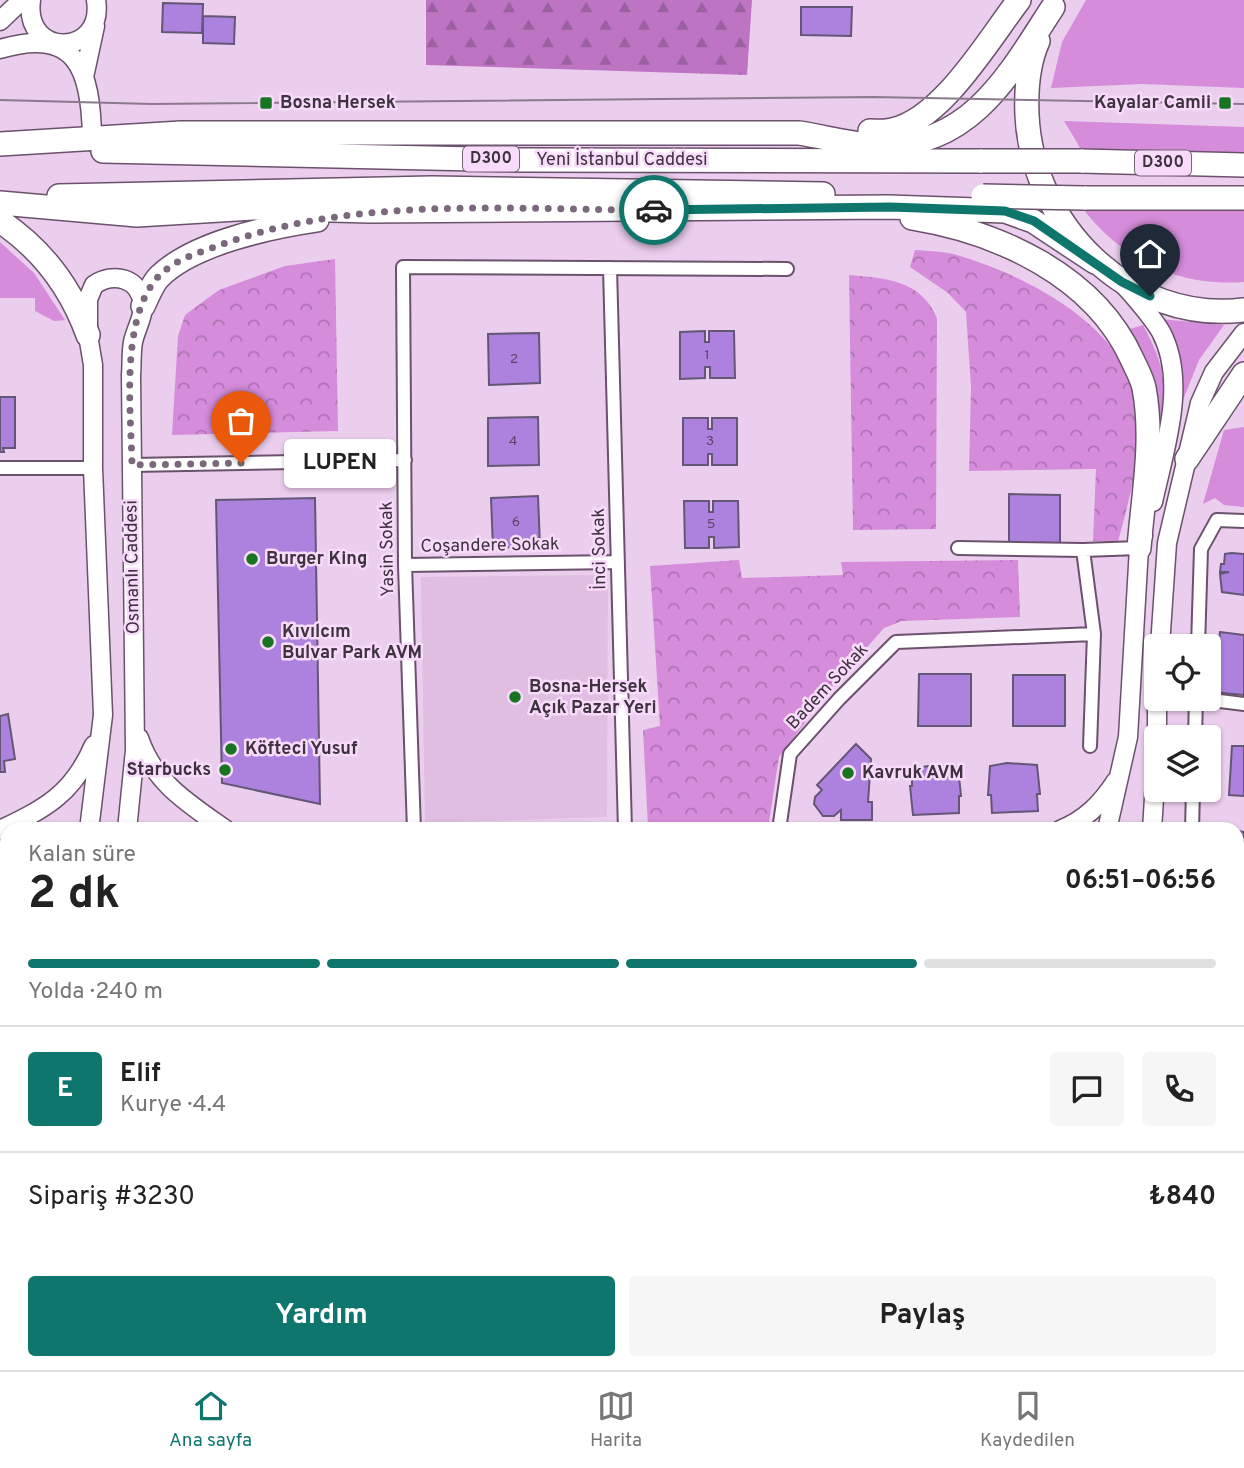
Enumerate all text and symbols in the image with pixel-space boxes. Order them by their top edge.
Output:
place label: Bosna Hersek [280,92,396,115]
place label: Kayalar Camii [1094,92,1211,115]
marker: Bosna Hersek [258,95,274,111]
marker: Kayalar Camii [1217,95,1233,111]
road number: D300 [463,146,519,172]
street label: Yeni İstanbul Caddesi [536,147,708,172]
road number: D300 [1135,150,1191,176]
courier [619,175,689,245]
icon: car [635,191,673,229]
pin [1120,224,1180,296]
icon: home [1131,235,1169,273]
house number: 1 [704,347,710,364]
house number: 2 [510,351,518,368]
pin [211,391,271,463]
icon: bag [222,402,260,440]
house number: 4 [509,433,517,450]
house number: 3 [706,433,714,450]
callout: LUPEN [283,438,395,488]
text: LUPEN [303,449,377,478]
street label: Osmanlı Caddesi [120,500,146,634]
street label: Yasin Sokak [376,501,400,597]
street label: İnci Sokak [586,508,612,590]
house number: 6 [512,514,520,531]
house number: 5 [707,516,715,533]
street label: Coşandere Sokak [420,533,560,559]
place label: Burger King [266,548,367,571]
marker: Burger King [244,551,260,567]
place label: Kıvılcım Bulvar Park AVM [282,621,422,665]
marker: Kıvılcım Bulvar Park AVM [260,634,276,650]
map controls [1144,634,1221,802]
button: locate [1144,634,1221,711]
street label: Badem Sokak [782,639,874,735]
place label: Bosna-Hersek Açık Pazar Yeri [529,676,657,720]
marker: Bosna-Hersek Açık Pazar Yeri [507,689,523,705]
button: layers [1144,725,1221,802]
place label: Köfteci Yusuf [245,738,358,761]
marker: Köfteci Yusuf [223,741,239,757]
place label: Starbucks [127,759,211,782]
marker: Starbucks [217,762,233,778]
place label: Kavruk AVM [862,762,964,785]
marker: Kavruk AVM [840,765,856,781]
text: Kalan süre [28,841,136,870]
text: 06:51–06:56 [1065,865,1216,898]
text: 2 dk [28,866,120,925]
text: Yolda · 240 m [28,978,163,1007]
button: chat [1050,1052,1124,1126]
button: phone [1142,1052,1216,1126]
text: Elif [120,1058,161,1091]
text: E [57,1073,73,1106]
text: Kurye · 4.4 [120,1091,226,1120]
text: Sipariş #3230 [28,1181,195,1214]
text: ₺840 [1149,1181,1216,1214]
button: Yardım [28,1276,615,1356]
button: Paylaş [629,1276,1216,1356]
tab: Ana sayfa [169,1387,252,1453]
tab: Harita [590,1387,642,1453]
tab: Kaydedilen [980,1387,1075,1453]

